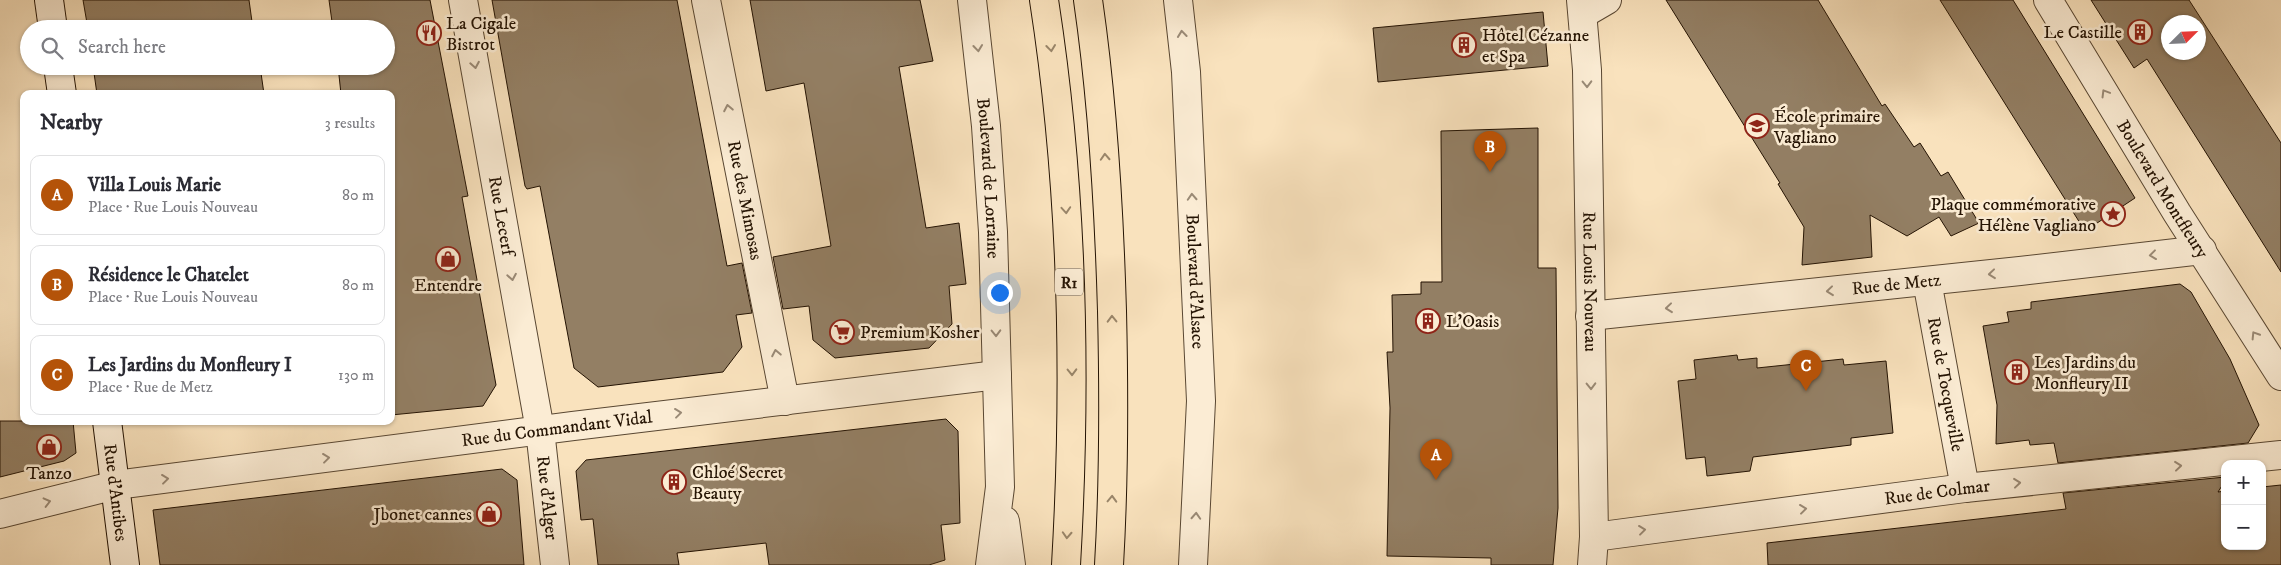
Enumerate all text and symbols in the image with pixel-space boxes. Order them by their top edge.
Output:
place label: La Cigale Bistrot [446,13,516,56]
north arrow [2161,15,2206,60]
building icon: Le Castille [2127,19,2153,45]
search box [20,20,395,75]
restaurant icon: La Cigale Bistrot [416,20,442,46]
place label: Le Castille [2043,22,2122,44]
place label: Hôtel Cézanne et Spa [1482,25,1589,68]
one-way arrow [1177,30,1188,38]
building icon: Hôtel Cézanne et Spa [1451,32,1477,58]
icon: search [38,34,66,62]
text: Search here [78,36,166,59]
one-way arrow [1045,44,1055,53]
one-way arrow [972,45,983,53]
one-way arrow [469,61,479,70]
one-way arrow [1582,80,1592,88]
one-way arrow [2101,89,2111,98]
street label: Boulevard de Lorraine [971,97,1004,259]
one-way arrow [723,103,733,112]
place label: École primaire Vagliano [1773,106,1880,149]
text: Nearby [40,110,102,136]
text: 3 results [325,113,375,133]
school or university icon: École primaire Vagliano [1744,113,1770,139]
street label: Boulevard Montfleury [2111,116,2213,263]
pin: B [1474,131,1506,172]
street label: Rue des Mimosas [722,139,767,262]
one-way arrow [1099,152,1110,160]
text: Villa Louis Marie [88,174,221,197]
street label: Rue Lecerf [483,174,519,260]
text: A [52,185,62,205]
text: 80 m [342,185,374,205]
one-way arrow [1186,192,1197,200]
place label: Plaque commémorative Hélène Vagliano [1930,194,2096,237]
text: Place · Rue Louis Nouveau [88,197,258,217]
place icon: Plaque commémorative Hélène Vagliano [2100,201,2126,227]
one-way arrow [1060,206,1071,214]
street label: Rue Louis Nouveau [1577,211,1601,352]
street label: Boulevard d'Alsace [1180,213,1209,350]
shop icon: Entendre [435,246,461,272]
one-way arrow [2149,249,2157,260]
text: Résidence le Chatelet [88,264,249,287]
road number: R1 [1055,268,1083,296]
one-way arrow [1988,268,1996,279]
street label: Rue de Metz [1851,269,1942,301]
one-way arrow [507,273,517,281]
text: B [52,275,62,295]
text: 80 m [342,275,374,295]
place label: Entendre [414,275,482,297]
your location [987,280,1013,306]
one-way arrow [1826,285,1834,296]
text: Place · Rue Louis Nouveau [88,287,258,307]
one-way arrow [1665,302,1673,313]
building icon: L'Oasis [1415,308,1441,334]
place label: L'Oasis [1446,311,1499,333]
one-way arrow [1107,315,1117,322]
street label: Rue de Tocqueville [1922,315,1968,454]
supermarket icon: Premium Kosher [829,319,855,345]
place label: Premium Kosher [860,322,980,344]
one-way arrow [991,329,1001,337]
one-way arrow [2252,331,2262,340]
one-way arrow [771,348,782,357]
pin: C [1790,350,1822,391]
place label: Les Jardins du Monfleury II [2034,352,2136,395]
text: Les Jardins du Monfleury I [88,354,292,377]
building icon: Les Jardins du Monfleury II [2004,359,2030,385]
text: C [52,365,62,385]
text: 130 m [338,365,374,385]
one-way arrow [1067,369,1077,377]
text: Place · Rue de Metz [88,377,213,397]
one-way arrow [1586,382,1596,390]
street label: Rue du Commandant Vidal [460,406,654,452]
one-way arrow [674,408,682,419]
shop icon: Tanzo [36,434,62,460]
pin: A [1420,439,1452,480]
street label: Rue d'Antibes [98,443,132,543]
one-way arrow [322,453,330,464]
street label: Rue d'Alger [531,454,562,542]
map controls [2221,460,2266,550]
button: + [2221,460,2266,505]
one-way arrow [2174,461,2182,472]
place label: Chloé Secret Beauty [692,462,784,505]
place label: Tanzo [26,463,72,485]
building icon: Chloé Secret Beauty [661,469,687,495]
one-way arrow [160,474,169,484]
street label: Rue de Colmar [1883,475,1991,511]
one-way arrow [2013,478,2021,489]
one-way arrow [1107,495,1118,503]
one-way arrow [43,497,52,508]
shop icon: Jbonet cannes [476,501,502,527]
place label: Jbonet cannes [372,504,472,526]
one-way arrow [1799,504,1807,515]
button: − [2221,505,2266,550]
one-way arrow [1190,512,1201,520]
one-way arrow [1638,525,1646,536]
one-way arrow [1062,531,1073,539]

